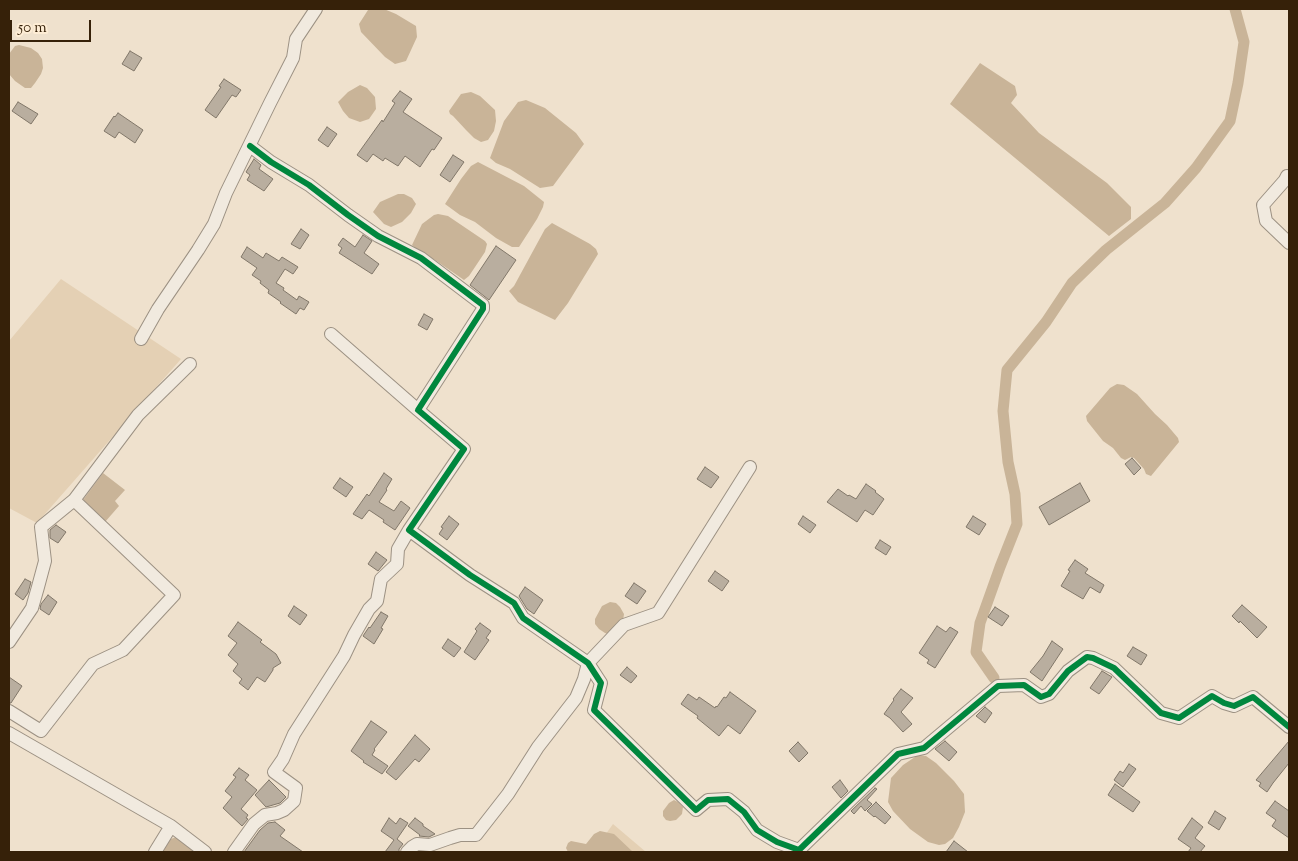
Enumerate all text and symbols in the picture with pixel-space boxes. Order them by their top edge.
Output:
scale bar [12,10,94,42]
text: 50 m [18,18,47,39]

